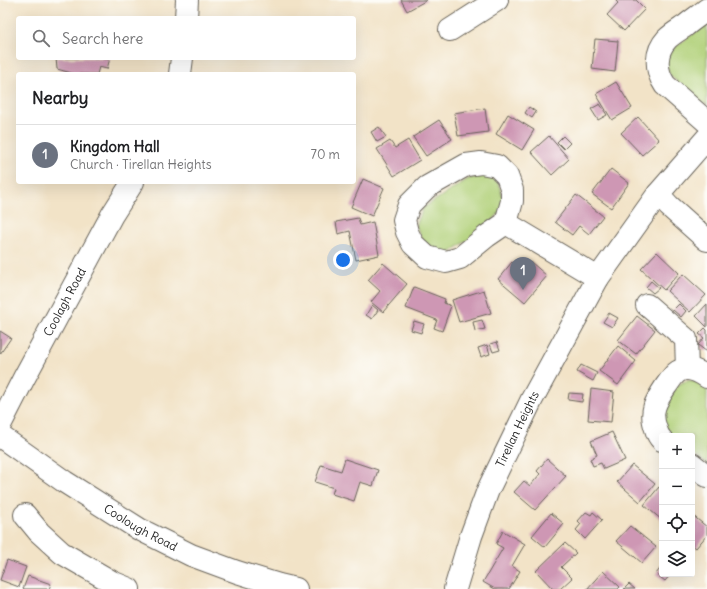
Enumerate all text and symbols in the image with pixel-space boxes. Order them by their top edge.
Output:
search box [16,16,356,60]
icon: search [30,27,52,49]
text: Search here [62,29,143,48]
text: Nearby [32,87,88,109]
text: Kingdom Hall [70,137,160,156]
text: 1 [42,146,48,163]
text: 70 m [311,146,340,163]
text: Church · Tirellan Heights [70,156,212,173]
your location [333,250,353,270]
pin: 1 [510,257,536,290]
street label: Coolagh Road [40,265,89,339]
street label: Tirellan Heights [492,388,542,469]
map controls [659,433,695,577]
button: + [659,433,695,469]
button: − [659,469,695,505]
street label: Coolough Road [101,501,180,554]
button: locate [659,505,695,541]
button: layers [659,541,695,577]

